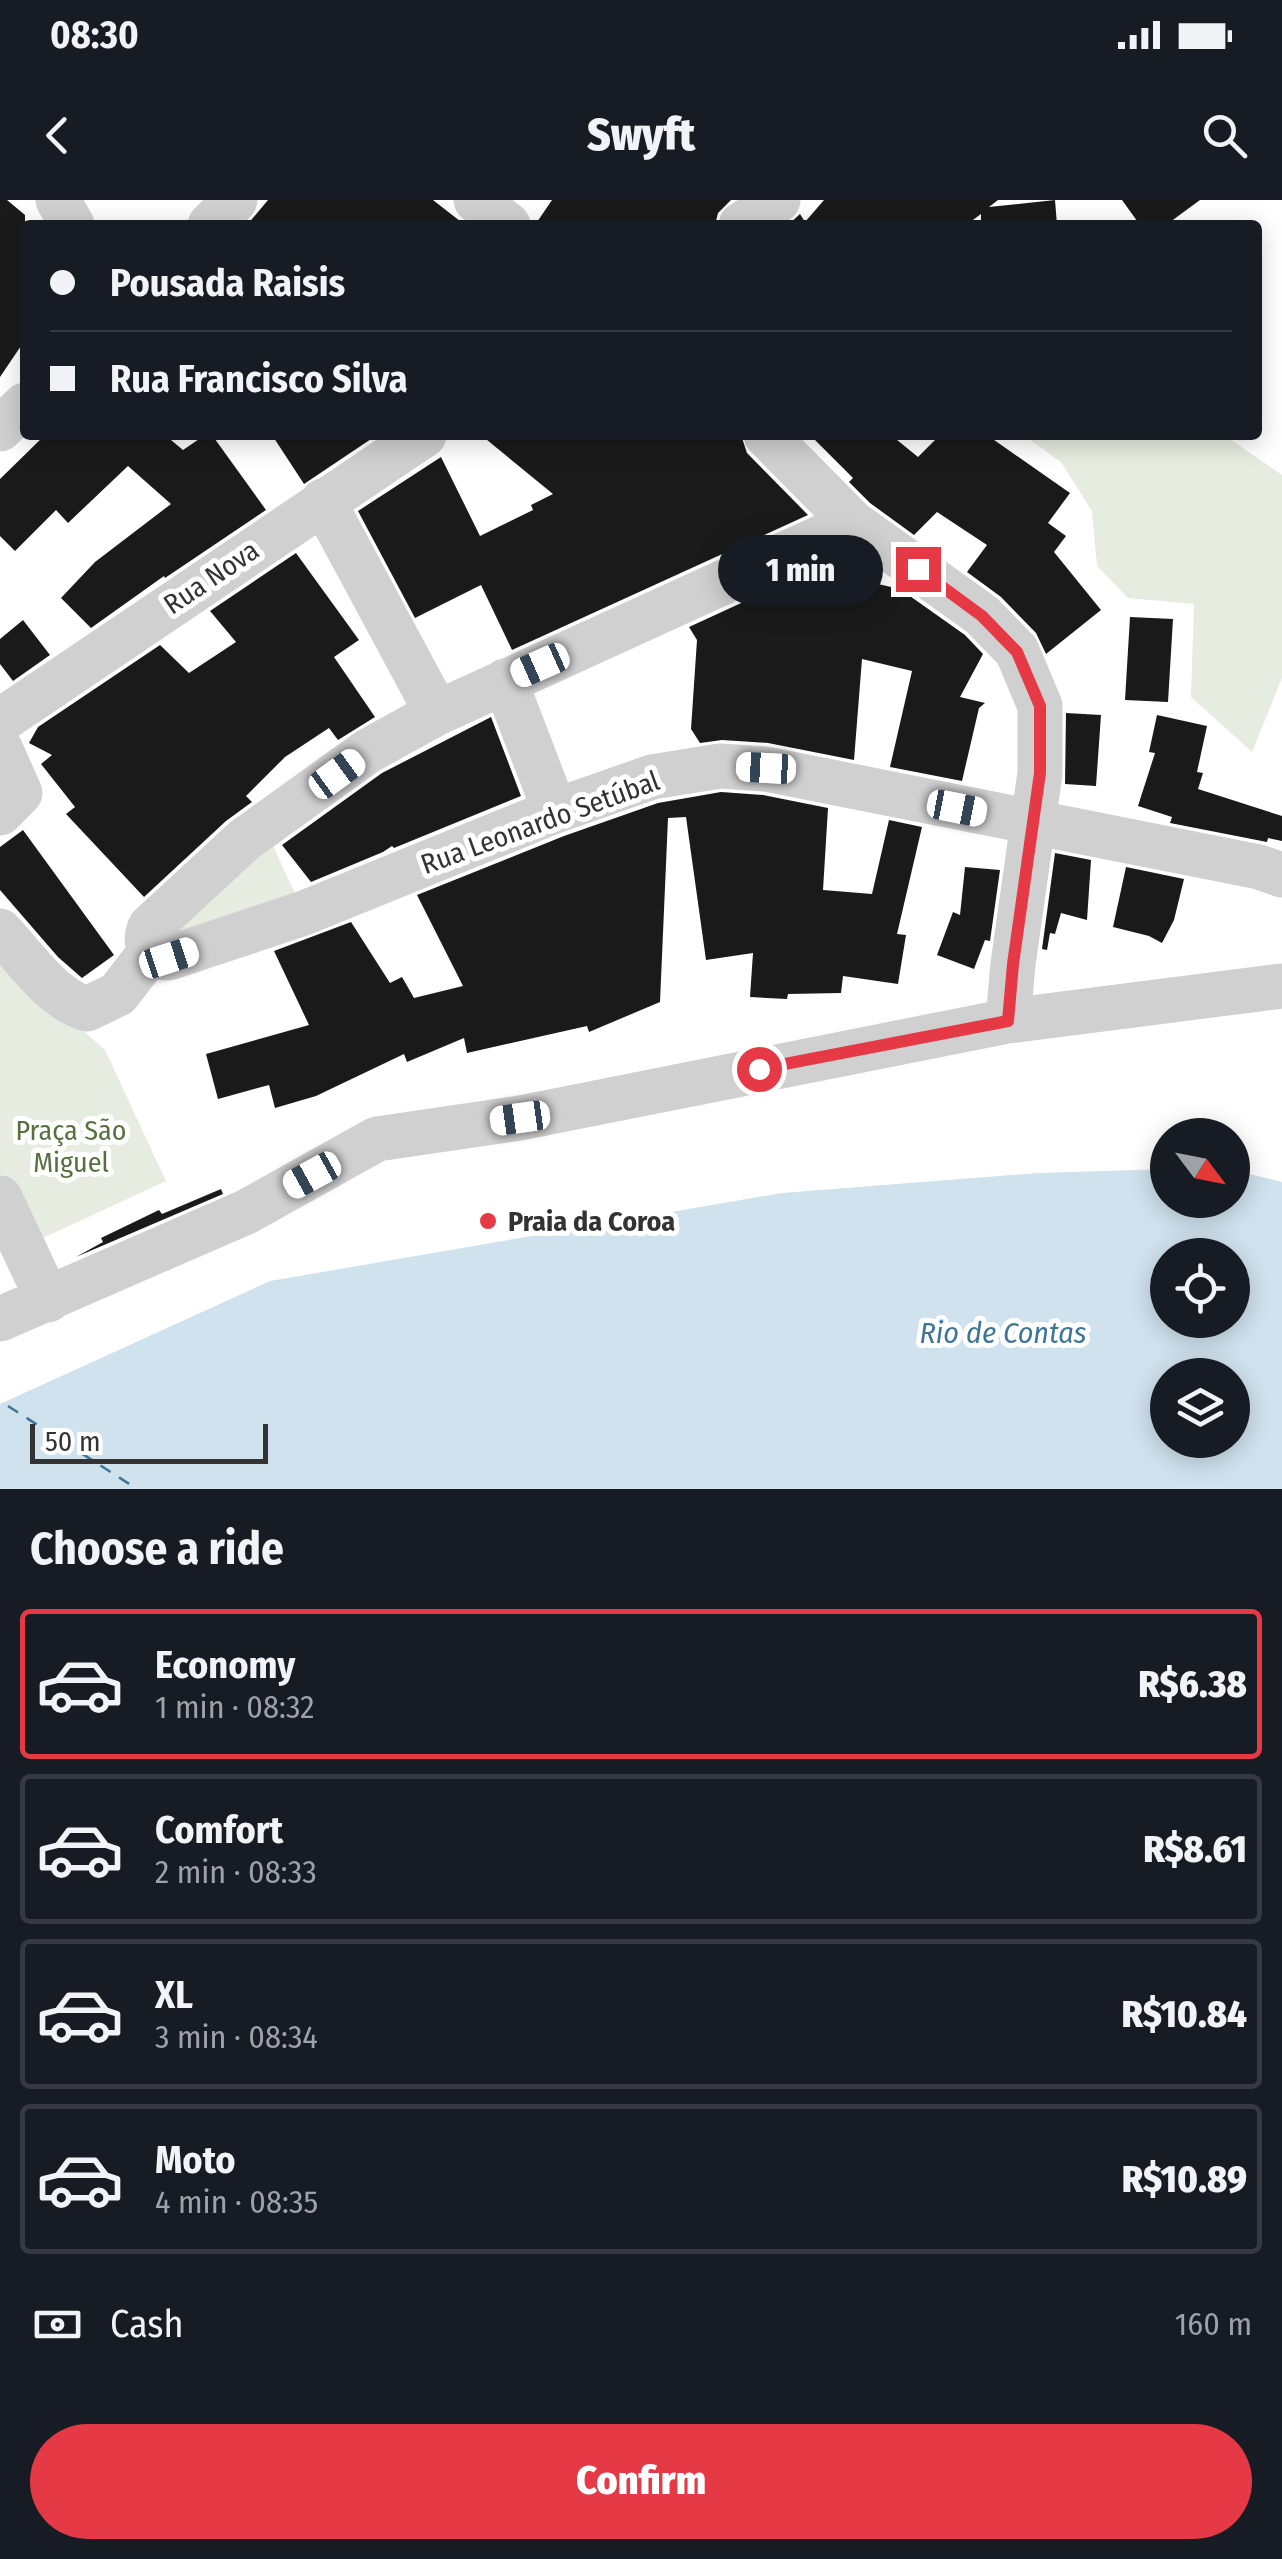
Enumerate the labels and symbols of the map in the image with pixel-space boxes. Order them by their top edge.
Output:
street label: Rua Nova [157,534,265,621]
callout: 1 min [718,534,883,604]
route end [896,547,941,592]
car [506,639,574,691]
car [304,744,370,804]
car [735,751,797,785]
street label: Rua Leonardo Setúbal [416,764,664,881]
car [925,788,989,828]
car [136,934,202,982]
route start [737,1047,782,1092]
car [488,1099,552,1137]
park label: Praça São Miguel [15,1114,127,1179]
north arrow [1150,1118,1250,1218]
car [278,1147,346,1203]
place label: Praia da Coroa [508,1205,675,1238]
marker: Praia da Coroa [477,1210,499,1232]
water label: Rio de Contas [920,1315,1087,1351]
scale bar [30,1419,268,1464]

